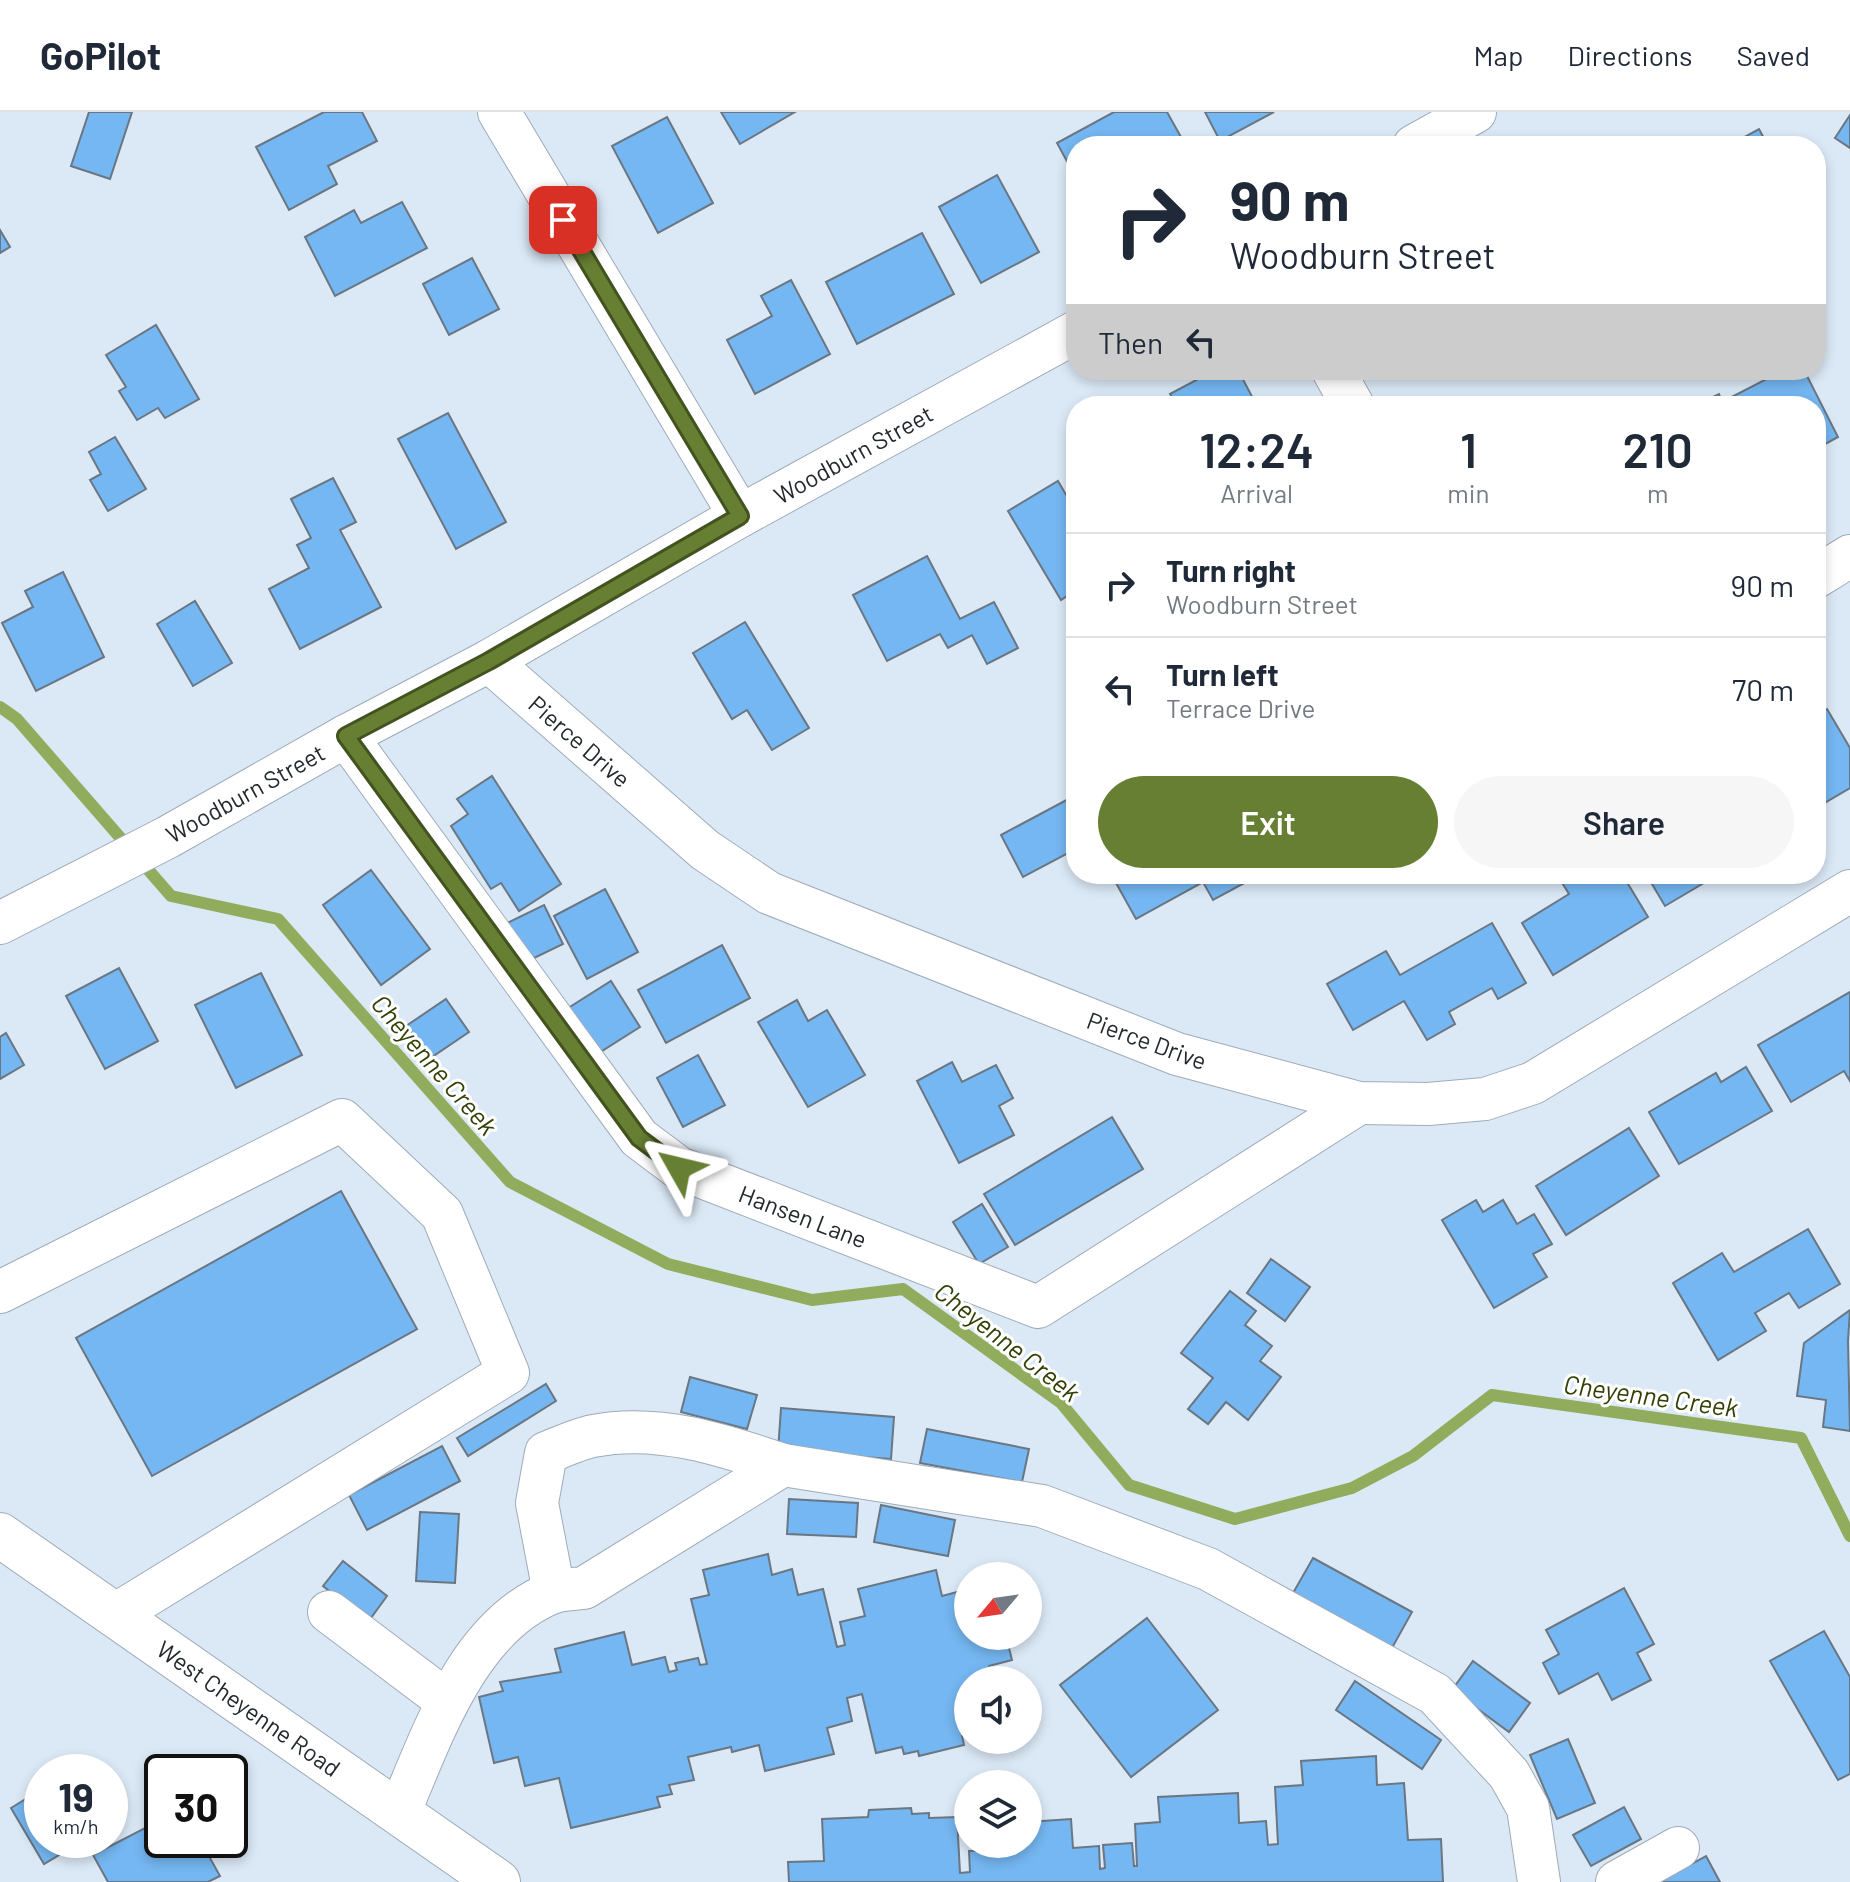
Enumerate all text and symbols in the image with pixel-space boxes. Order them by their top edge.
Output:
text: GoPilot [40,32,161,78]
text: Map [1474,38,1523,72]
text: Directions [1567,38,1693,72]
text: Saved [1737,38,1810,72]
text: 90 m [1230,165,1350,232]
icon: right [1098,168,1202,272]
pin [529,186,597,254]
icon: arrive [541,198,585,242]
text: Woodburn Street [1230,233,1496,276]
icon: left [1179,320,1223,364]
text: Then [1098,324,1163,360]
street label: Woodburn Street [769,398,937,510]
text: 12:24 [1199,420,1314,478]
text: 1 [1460,420,1477,478]
text: 210 [1623,420,1693,478]
text: Arrival [1220,477,1293,508]
text: min [1447,477,1489,508]
text: m [1647,477,1668,508]
text: Turn right [1166,552,1296,588]
icon: right [1098,563,1142,607]
text: 90 m [1731,567,1794,603]
text: Woodburn Street [1166,588,1358,619]
text: Turn left [1166,656,1279,692]
icon: left [1098,667,1142,711]
text: 70 m [1732,671,1794,707]
street label: Pierce Drive [523,689,637,793]
text: Terrace Drive [1166,692,1315,723]
street label: Woodburn Street [161,737,329,849]
button: Exit [1098,776,1438,868]
button: Share [1454,776,1794,868]
water label: Cheyenne Creek [366,987,505,1141]
street label: Pierce Drive [1083,1005,1211,1075]
position arrow [637,1126,721,1210]
street label: Hansen Lane [735,1178,871,1254]
water label: Cheyenne Creek [929,1275,1087,1408]
water label: Cheyenne Creek [1562,1367,1741,1423]
north arrow [954,1562,1042,1650]
map controls [954,1562,1042,1858]
street label: West Cheyenne Road [152,1634,346,1782]
button: sound [954,1666,1042,1754]
speed limit sign: 30 [144,1754,248,1858]
button: layers [954,1770,1042,1858]
text: 19 [58,1772,94,1820]
text: km/h [53,1814,99,1838]

